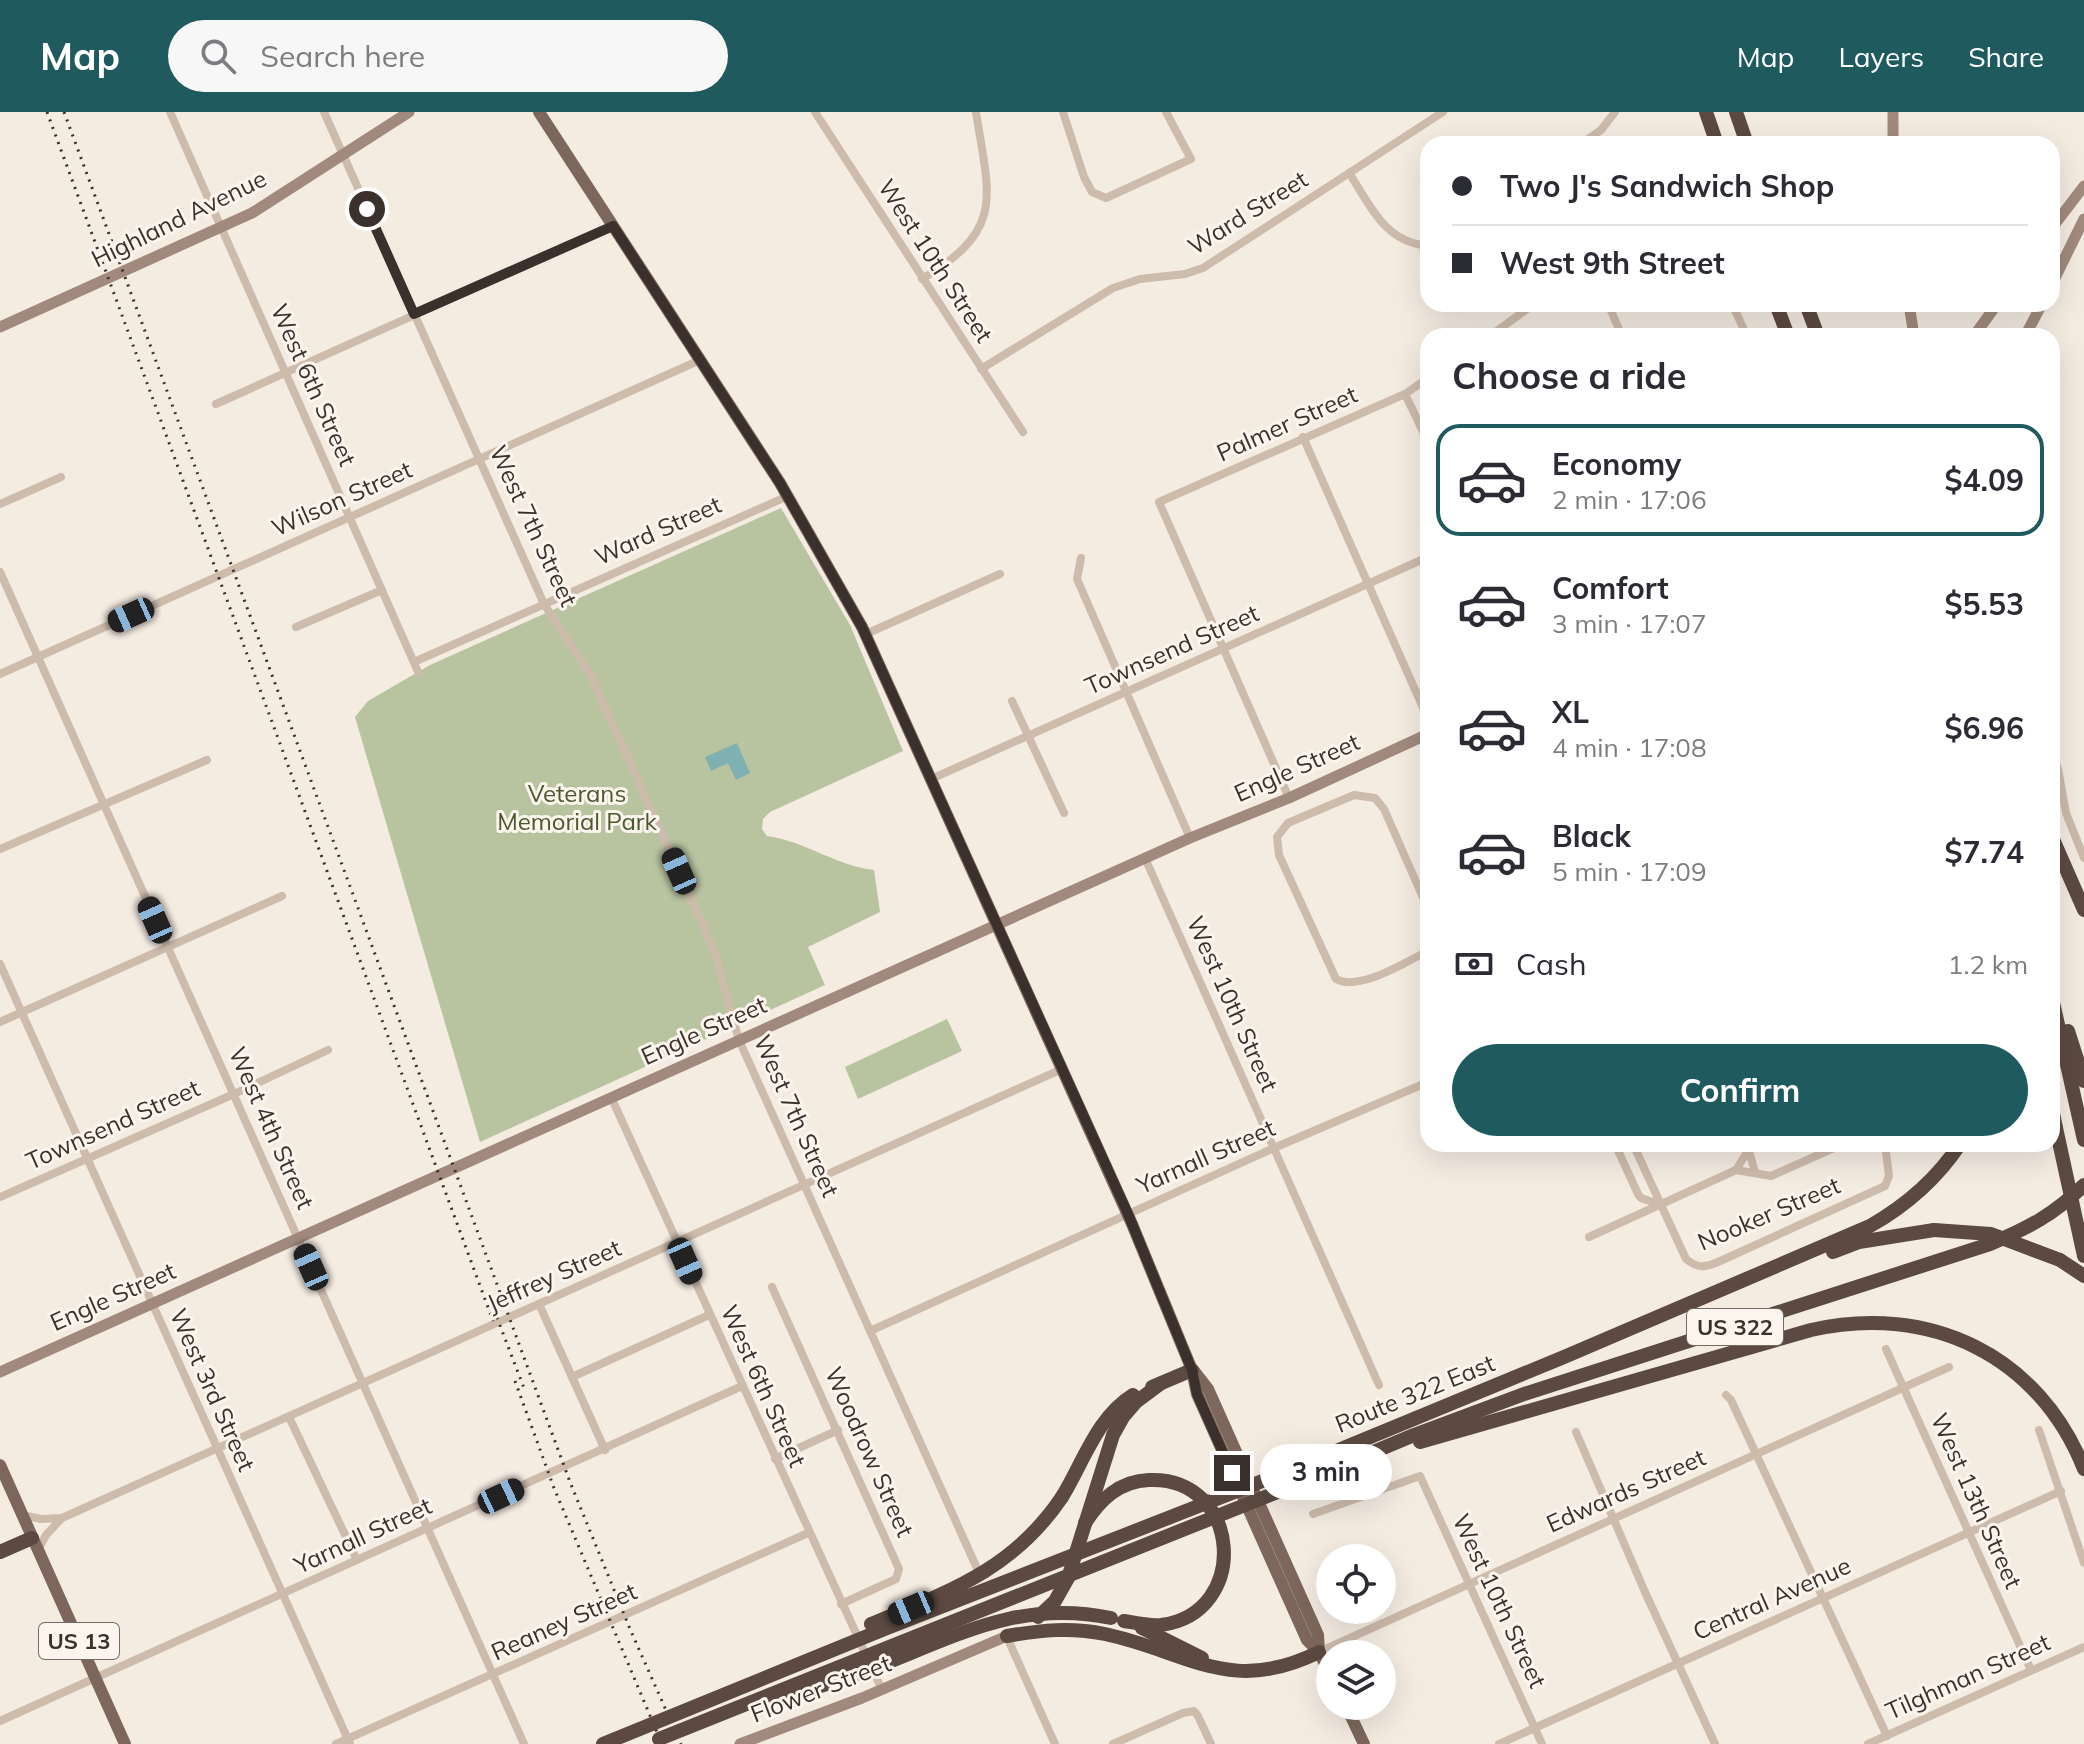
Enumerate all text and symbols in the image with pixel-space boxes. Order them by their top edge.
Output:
search box [168,20,728,92]
text: Map [40,32,120,80]
icon: search [196,34,240,78]
text: Search here [260,37,425,75]
text: Map [1737,39,1794,74]
text: Layers [1838,39,1924,74]
text: Share [1968,39,2044,74]
street label: Highland Avenue [86,163,271,273]
street label: Ward Street [1182,164,1313,261]
text: Two J's Sandwich Shop [1500,167,1834,205]
street label: West 10th Street [872,173,1000,348]
route start [349,191,385,227]
text: West 9th Street [1500,244,1725,282]
street label: West 6th Street [265,299,363,470]
text: Choose a ride [1452,353,1686,398]
street label: Palmer Street [1212,379,1362,467]
street label: West 7th Street [483,440,584,611]
icon: car [1456,444,1528,516]
text: Economy [1552,445,1681,483]
street label: Wilson Street [267,454,416,542]
text: $4.09 [1945,461,2024,499]
text: 2 min · 17:06 [1552,483,1707,516]
street label: Ward Street [590,489,726,571]
icon: car [1456,568,1528,640]
text: Comfort [1552,569,1669,607]
text: $5.53 [1945,585,2024,623]
car [104,594,158,636]
street label: Townsend Street [1080,597,1263,701]
text: 3 min · 17:07 [1552,607,1707,640]
icon: car [1456,692,1528,764]
text: XL [1552,693,1589,731]
text: $6.96 [1945,709,2024,747]
street label: Engle Street [1229,726,1364,808]
text: 4 min · 17:08 [1552,731,1707,764]
park label: Veterans Memorial Park [497,778,658,836]
icon: car [1456,816,1528,888]
text: Black [1552,817,1631,855]
text: $7.74 [1945,833,2024,871]
car [658,844,700,898]
text: 5 min · 17:09 [1552,855,1707,888]
car [134,893,176,947]
street label: West 10th Street [1181,911,1285,1096]
icon: cash [1452,942,1496,986]
text: Cash [1516,945,1587,983]
text: 1.2 km [1948,948,2028,981]
street label: Engle Street [636,989,771,1071]
street label: West 7th Street [748,1030,846,1201]
street label: West 4th Street [223,1042,321,1213]
button: Confirm [1452,1044,2028,1136]
street label: Townsend Street [21,1072,204,1176]
street label: Yarnall Street [1131,1112,1279,1200]
street label: Nooker Street [1693,1170,1844,1257]
street label: Jeffrey Street [482,1232,625,1318]
car [664,1234,706,1288]
car [290,1240,332,1294]
street label: Engle Street [45,1255,180,1337]
street label: West 6th Street [715,1300,813,1471]
street label: West 3rd Street [164,1304,262,1476]
road number: US 322 [1687,1309,1783,1345]
street label: Route 322 East [1330,1347,1499,1439]
street label: Woodrow Street [819,1362,921,1541]
street label: West 13th Street [1925,1408,2029,1593]
street label: Edwards Street [1541,1442,1710,1539]
callout: 3 min [1260,1445,1392,1501]
route end [1214,1455,1250,1491]
text: 3 min [1292,1455,1360,1488]
car [474,1475,528,1517]
street label: Yarnall Street [288,1490,436,1580]
street label: West 10th Street [1446,1509,1553,1692]
map controls [1316,1544,1396,1720]
button: locate [1316,1544,1396,1624]
street label: Central Avenue [1688,1550,1855,1646]
street label: Reaney Street [486,1576,641,1667]
car [884,1588,938,1628]
road number: US 13 [39,1623,119,1659]
street label: Tilghman Street [1881,1626,2054,1726]
button: layers [1316,1640,1396,1720]
street label: Flower Street [746,1648,895,1729]

